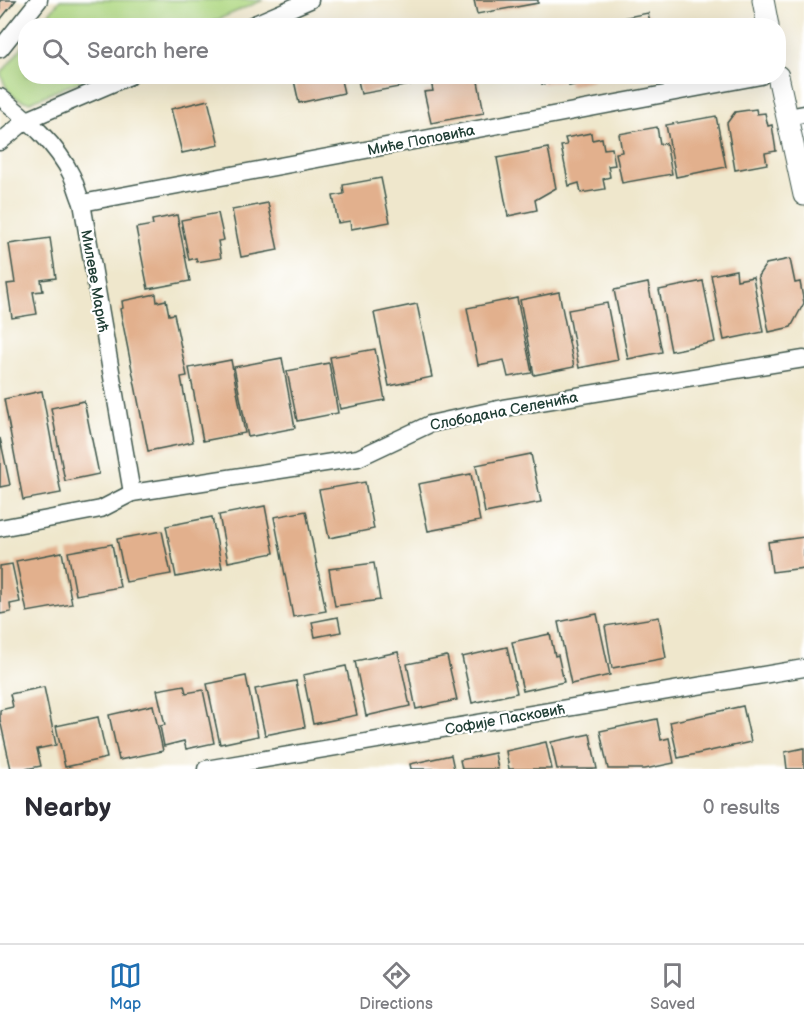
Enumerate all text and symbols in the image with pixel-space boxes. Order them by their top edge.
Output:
search box [18,18,786,84]
icon: search [39,35,72,68]
text: Search here [87,38,209,65]
street label: Миће Поповића [366,121,476,160]
street label: Милеве Марић [76,228,113,334]
street label: Слободана Селенића [429,388,580,435]
street label: Софије Пасковић [444,700,567,739]
text: Nearby [24,793,111,824]
text: 0 results [703,796,780,820]
tab: Map [109,959,142,1014]
tab: Directions [359,959,433,1014]
tab: Saved [650,959,695,1014]

